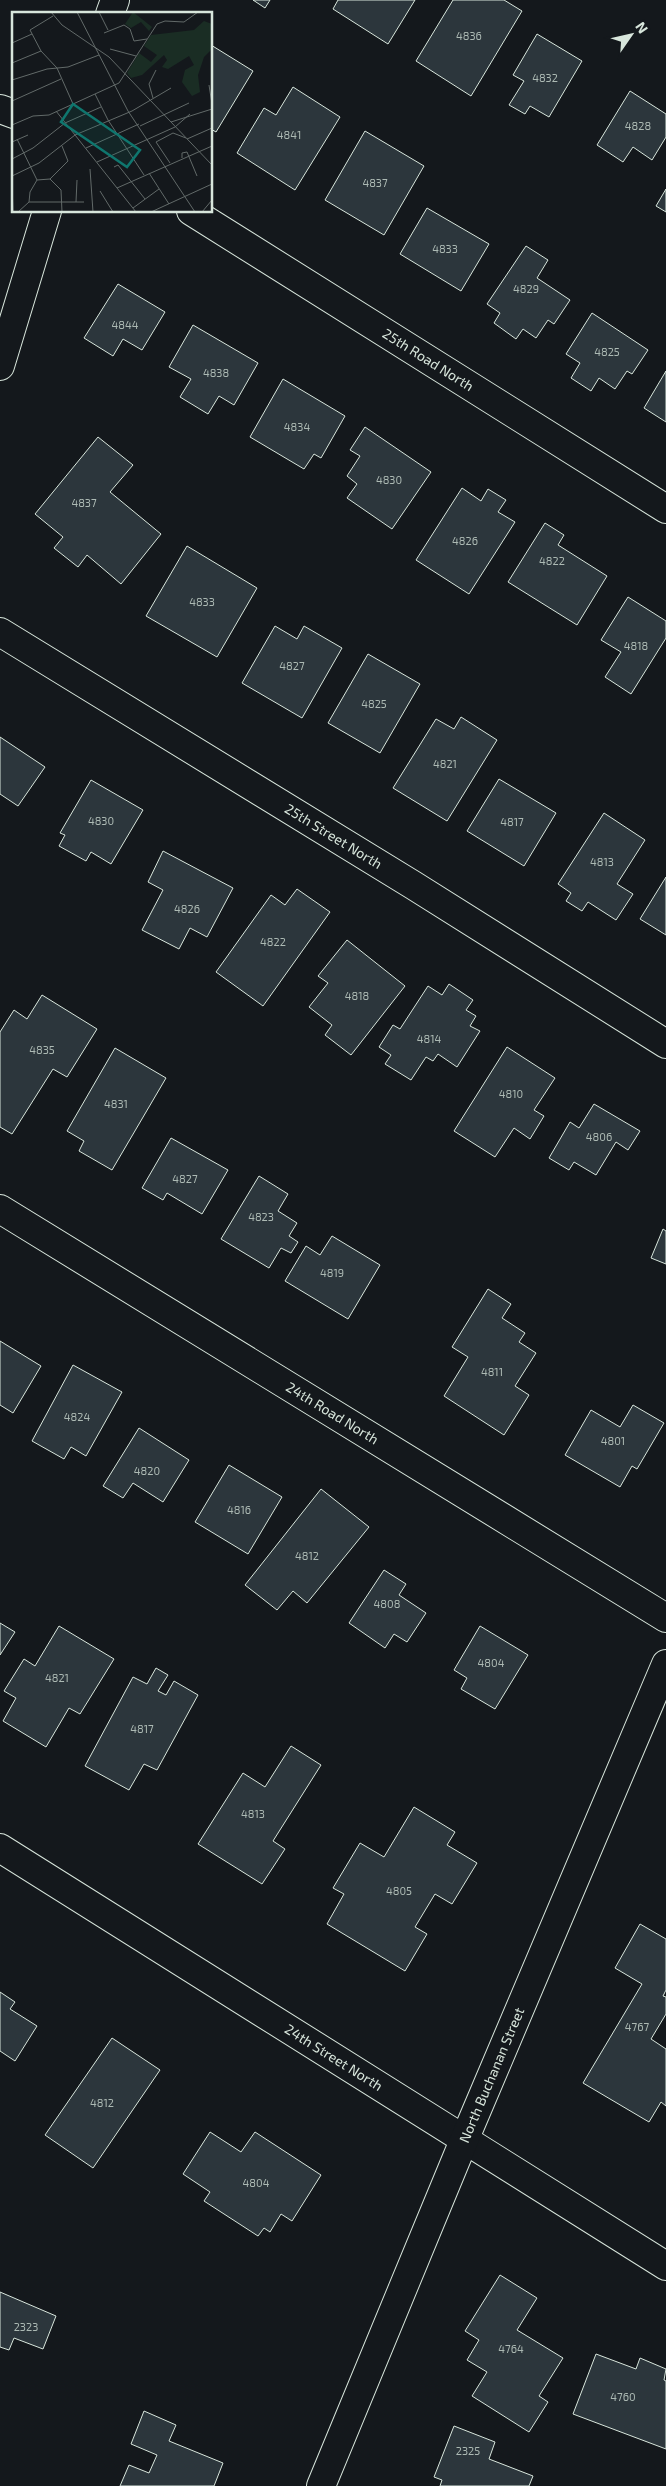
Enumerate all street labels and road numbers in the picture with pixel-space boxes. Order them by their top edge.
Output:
street label: 25th Road North [380,324,477,394]
street label: 25th Street North [282,800,385,872]
street label: 24th Road North [283,1378,382,1447]
street label: North Buchanan Street [455,2005,527,2145]
street label: 24th Street North [282,2020,386,2094]

